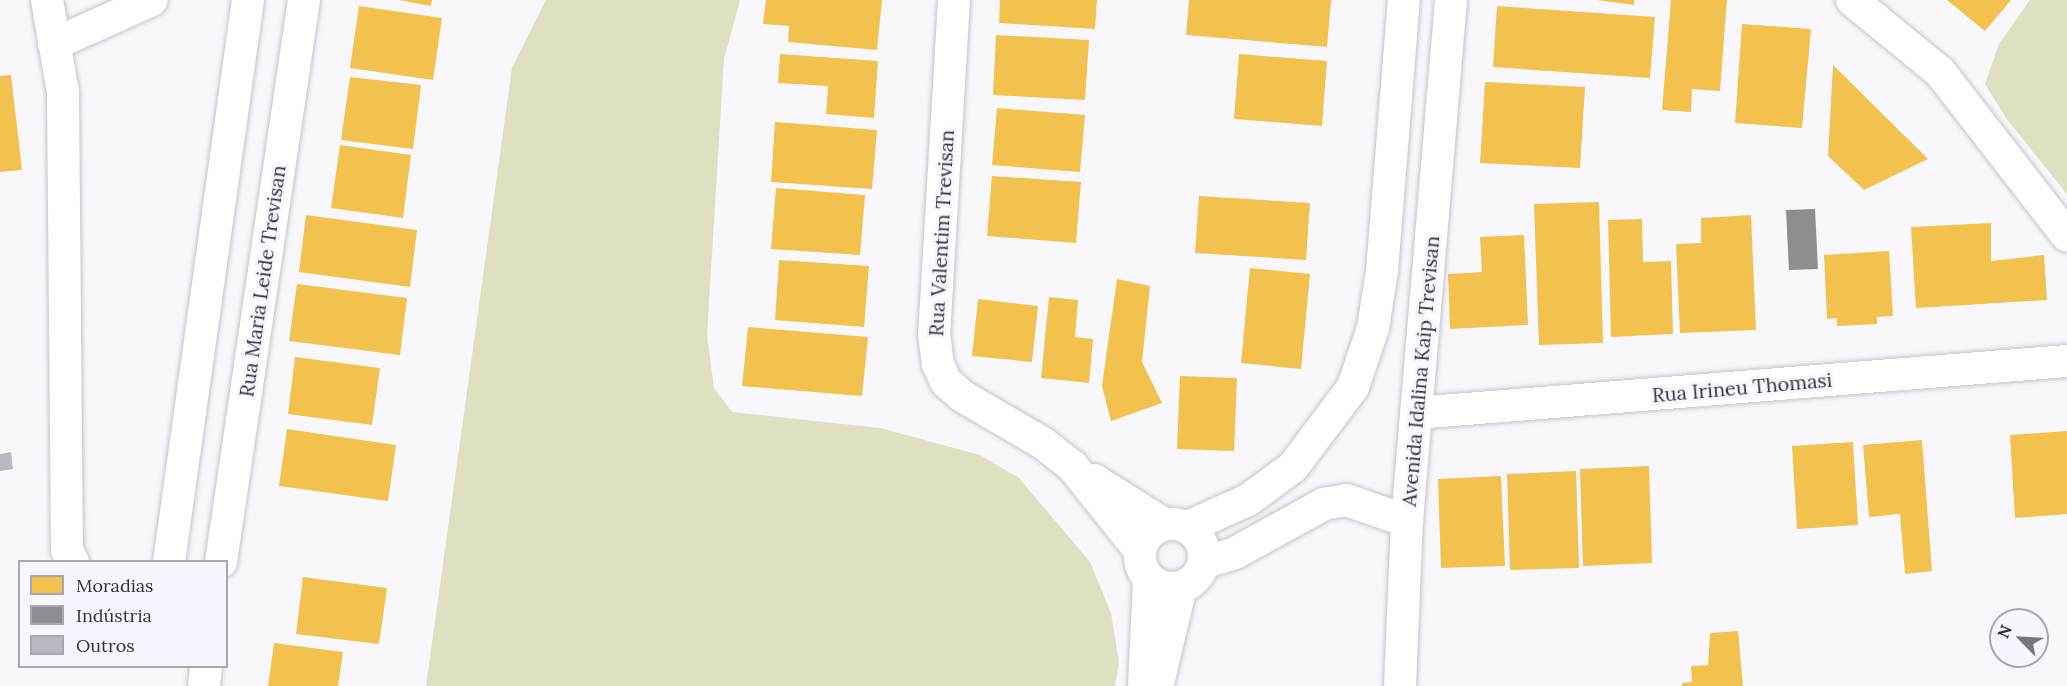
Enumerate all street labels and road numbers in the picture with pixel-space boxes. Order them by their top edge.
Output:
street label: Rua Valentim Trevisan [924,129,958,337]
street label: Rua Maria Leide Trevisan [234,164,290,398]
street label: Avenida Idalina Kaip Trevisan [1396,235,1444,507]
street label: Rua Irineu Thomasi [1651,367,1833,407]

